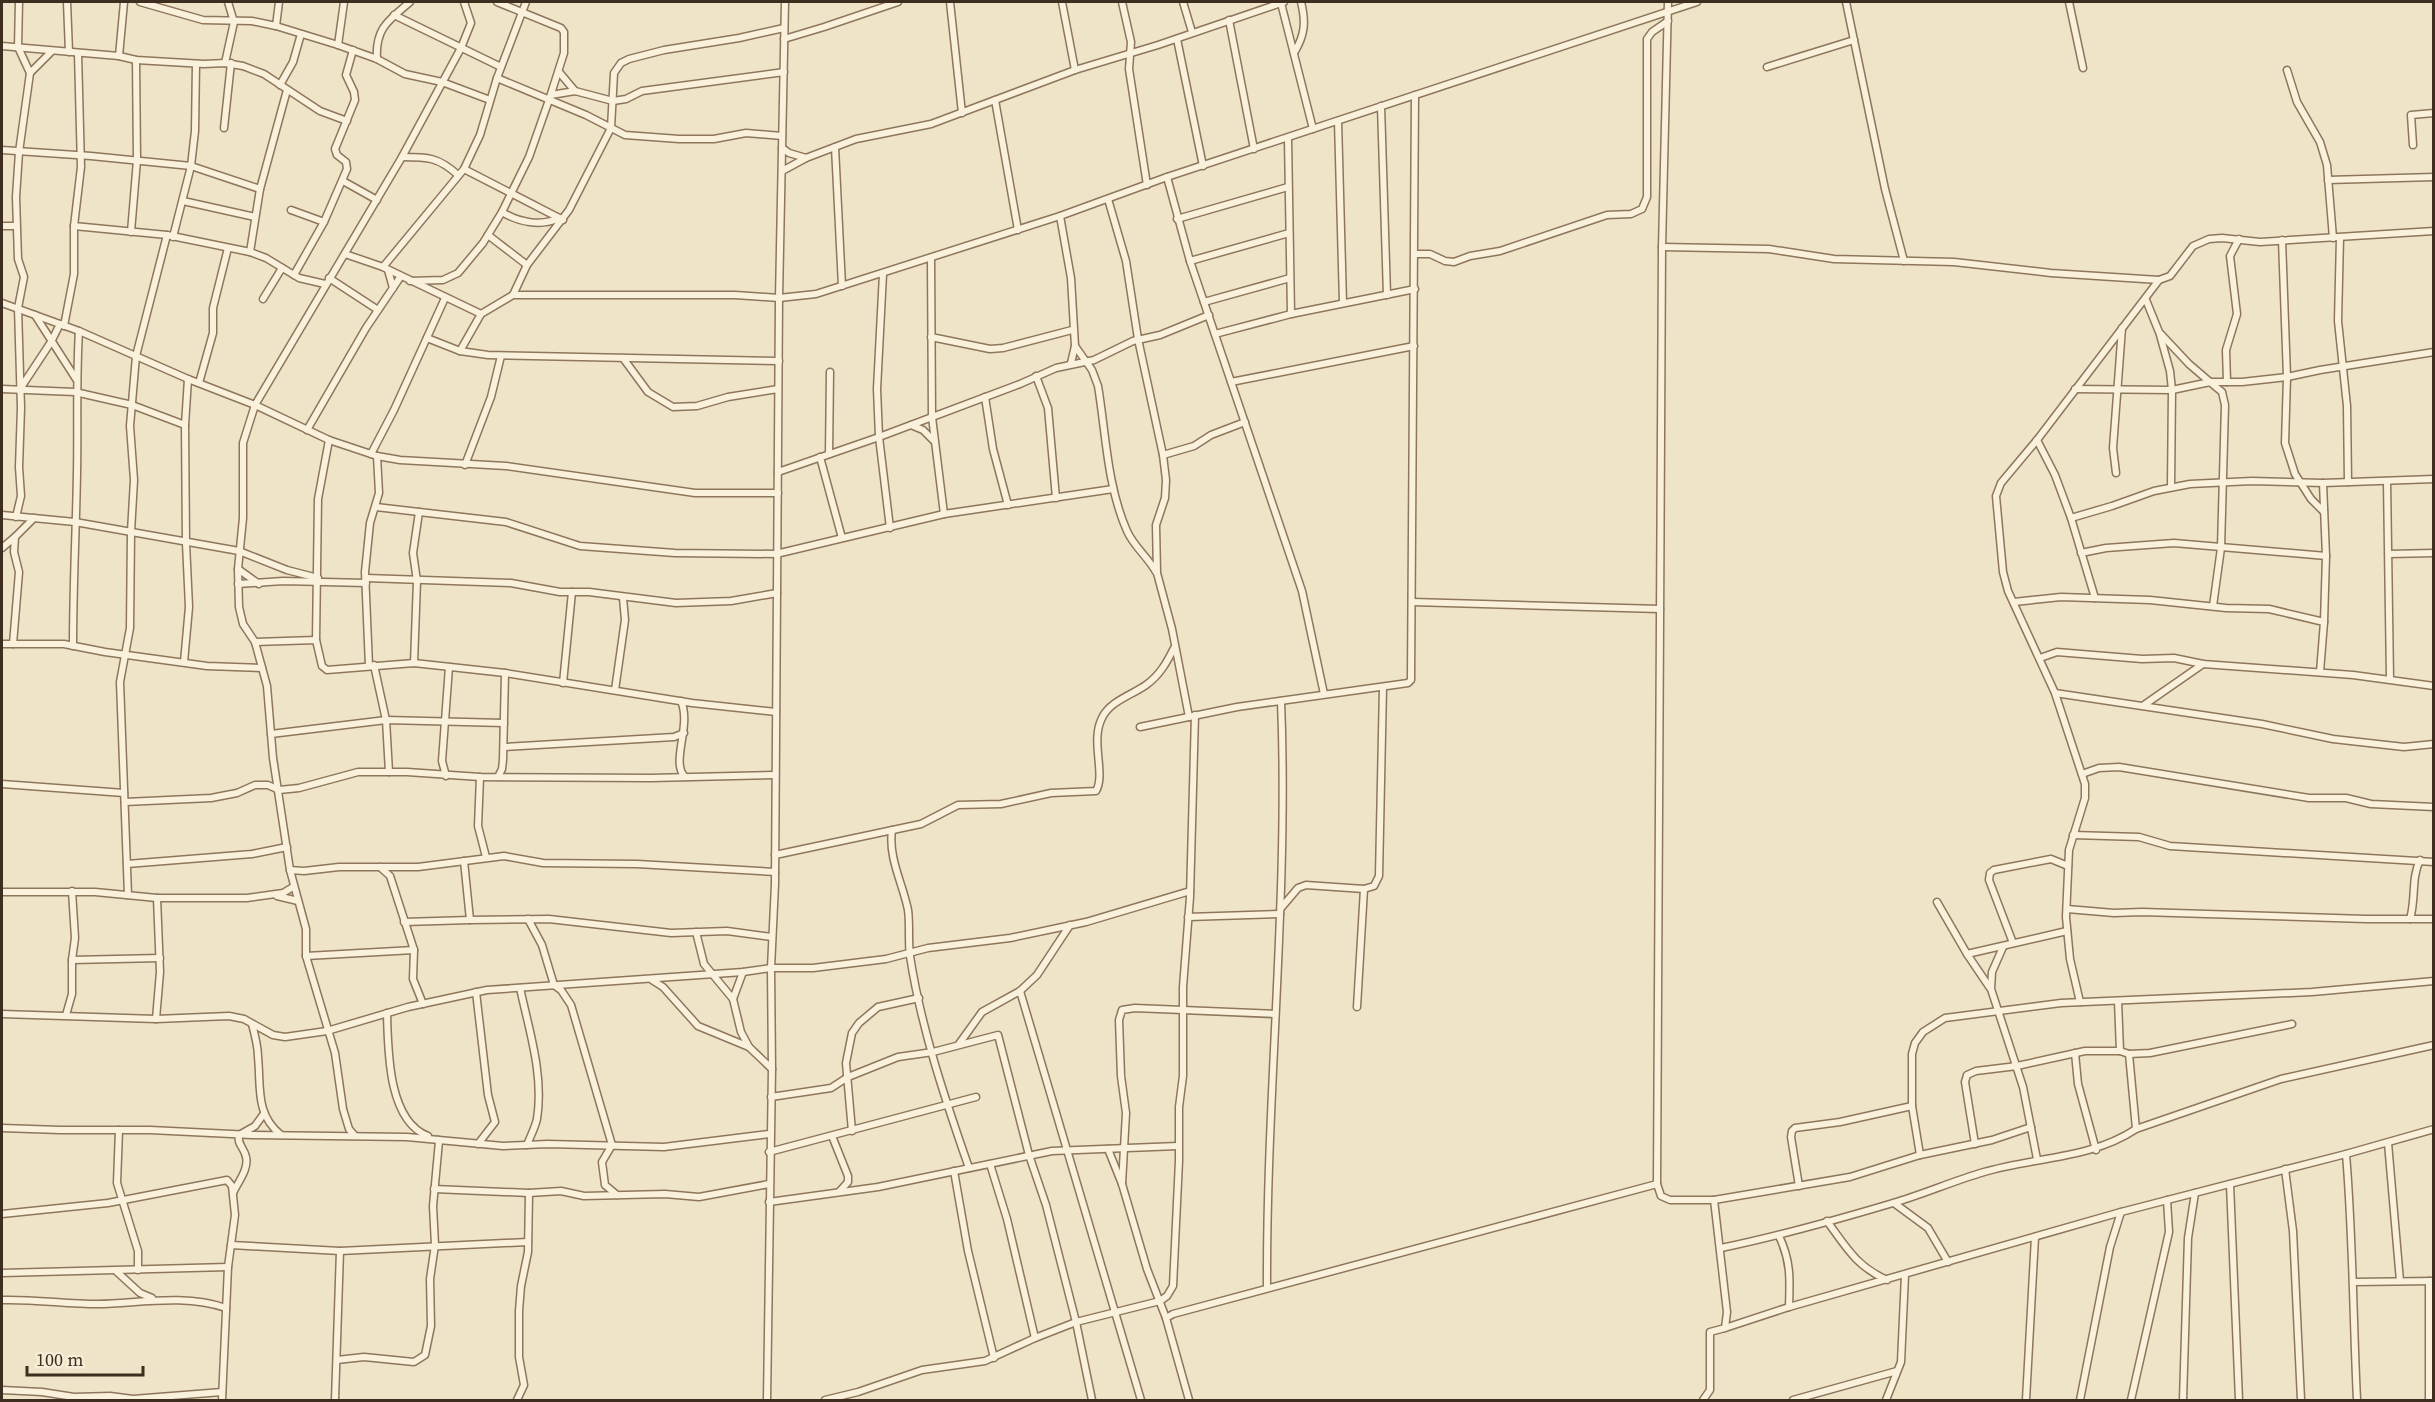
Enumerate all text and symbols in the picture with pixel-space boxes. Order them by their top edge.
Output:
scale bar [27,1339,142,1377]
text: 100 m [36,1347,83,1372]

